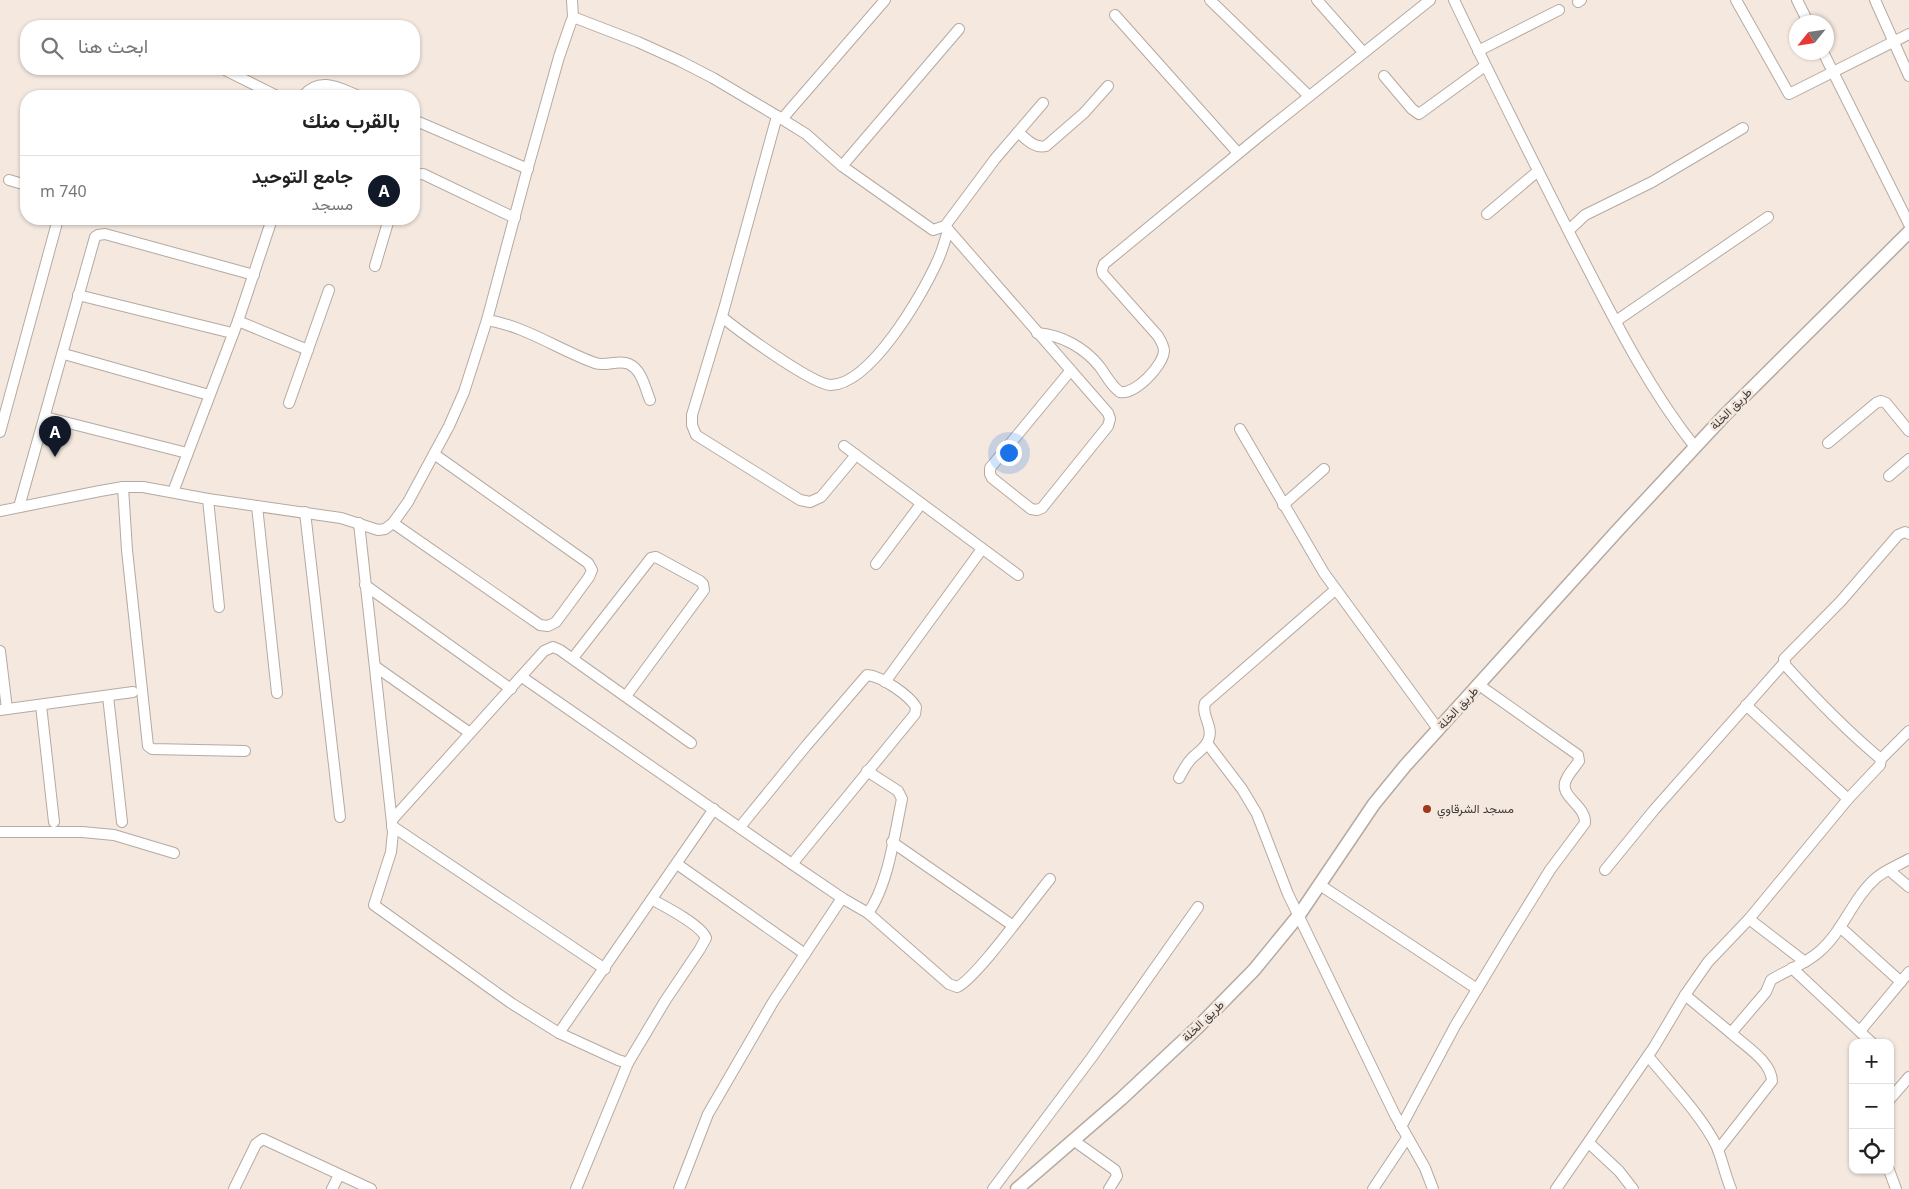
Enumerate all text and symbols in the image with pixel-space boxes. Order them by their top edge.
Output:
north arrow [1789,15,1834,60]
search box [20,20,420,75]
text: ابحث هنا [78,33,148,59]
icon: search [38,34,66,62]
text: بالقرب منك [302,106,400,134]
text: جامع التوحيد [252,163,353,189]
text: 740 m [40,180,87,202]
text: A [378,180,390,202]
text: مسجد [312,193,353,215]
street label: طريق الخلة [1706,384,1756,433]
pin: A [39,416,71,457]
your location [996,440,1022,466]
street label: طريق الخلة [1433,682,1482,733]
place label: مسجد الشرقاوي [1437,800,1514,819]
marker: مسجد الشرقاوي [1421,803,1433,815]
street label: طريق الخلة [1178,996,1228,1045]
map controls [1849,1039,1894,1174]
button: + [1849,1039,1894,1084]
button: − [1849,1084,1894,1129]
button: locate [1849,1129,1894,1174]

